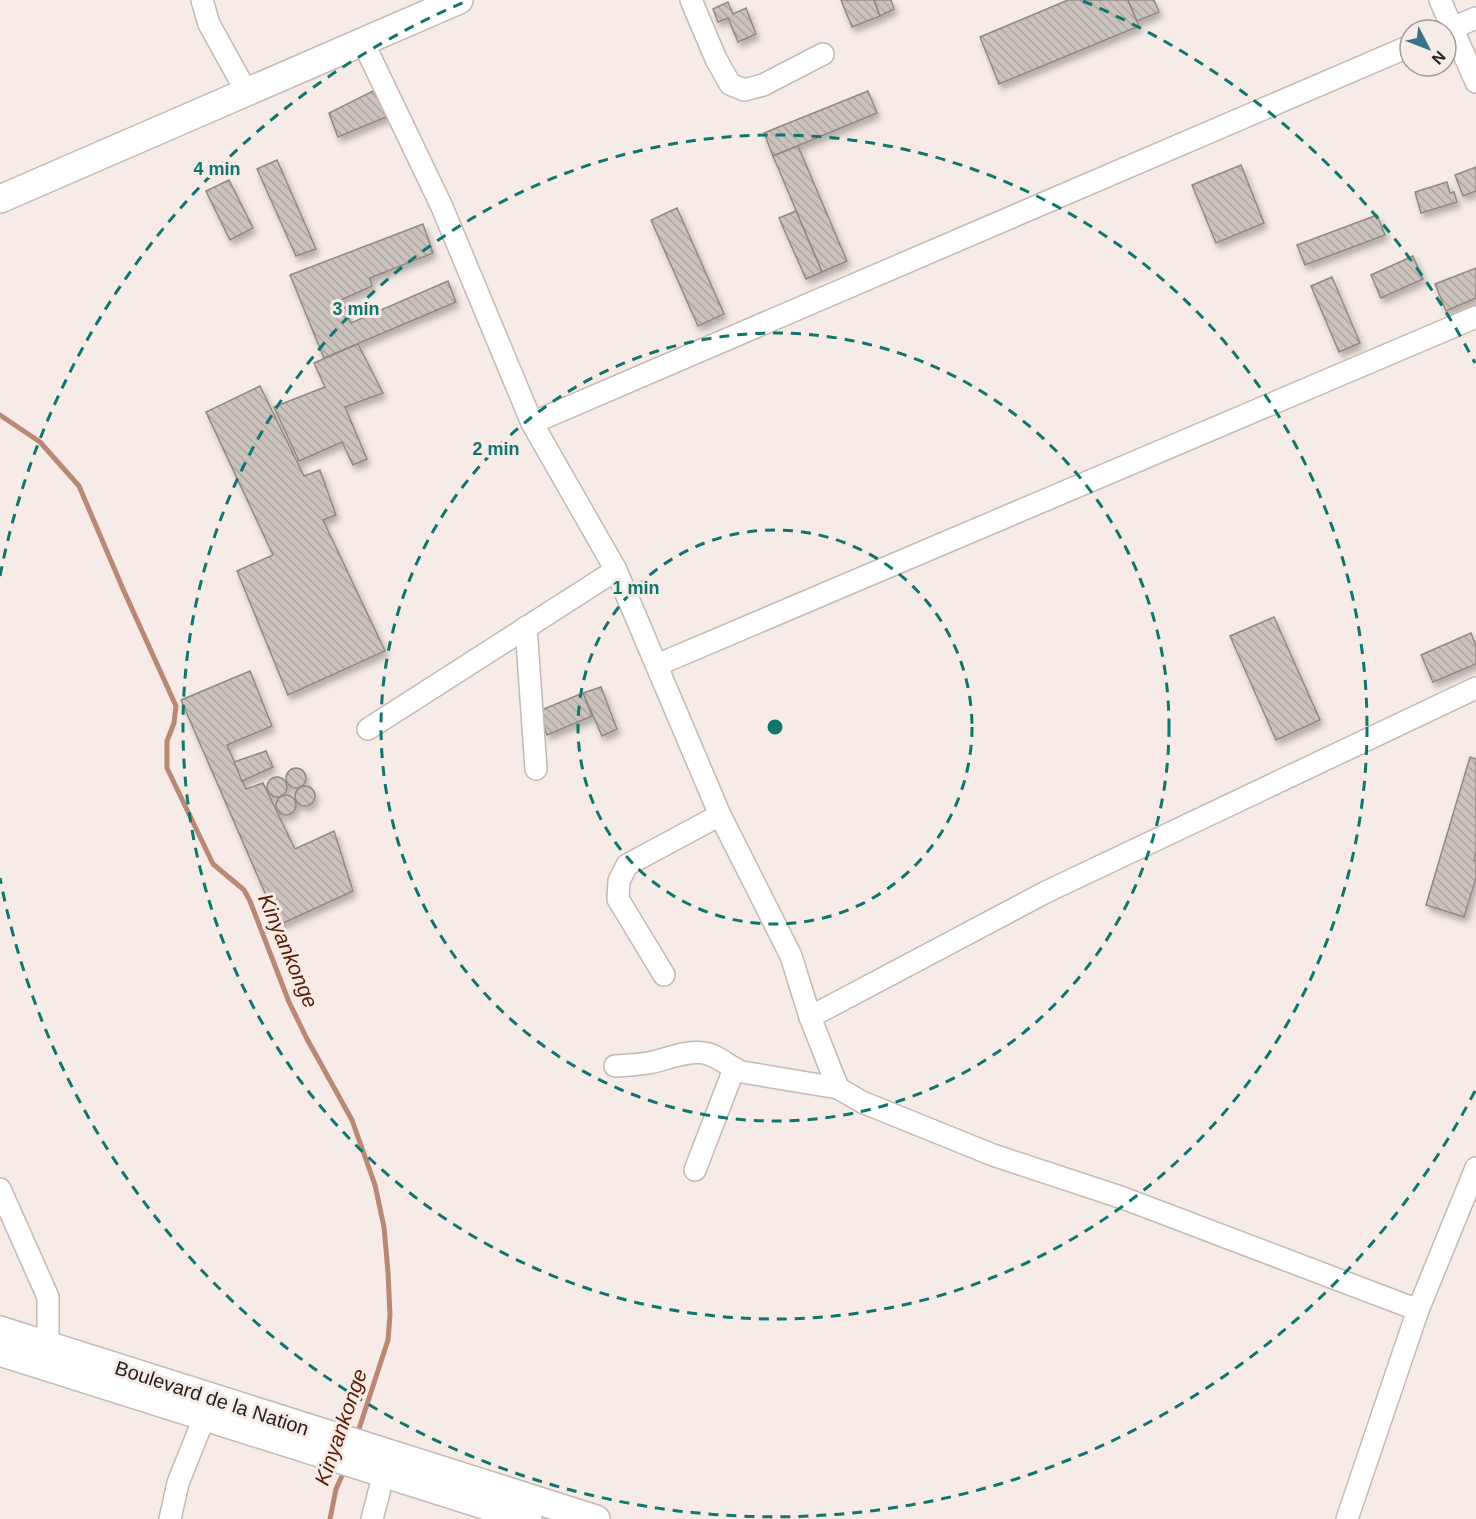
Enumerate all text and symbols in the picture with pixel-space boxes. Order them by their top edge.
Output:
north arrow [1398,18,1458,78]
text: N [1429,48,1449,68]
text: 4 min [193,159,241,179]
text: 3 min [332,299,380,319]
text: 2 min [472,439,520,459]
text: 1 min [612,578,660,598]
centre of rings [765,717,785,737]
water label: Kinyankonge [254,890,323,1011]
street label: Boulevard de la Nation [112,1356,312,1440]
water label: Kinyankonge [310,1366,371,1488]

